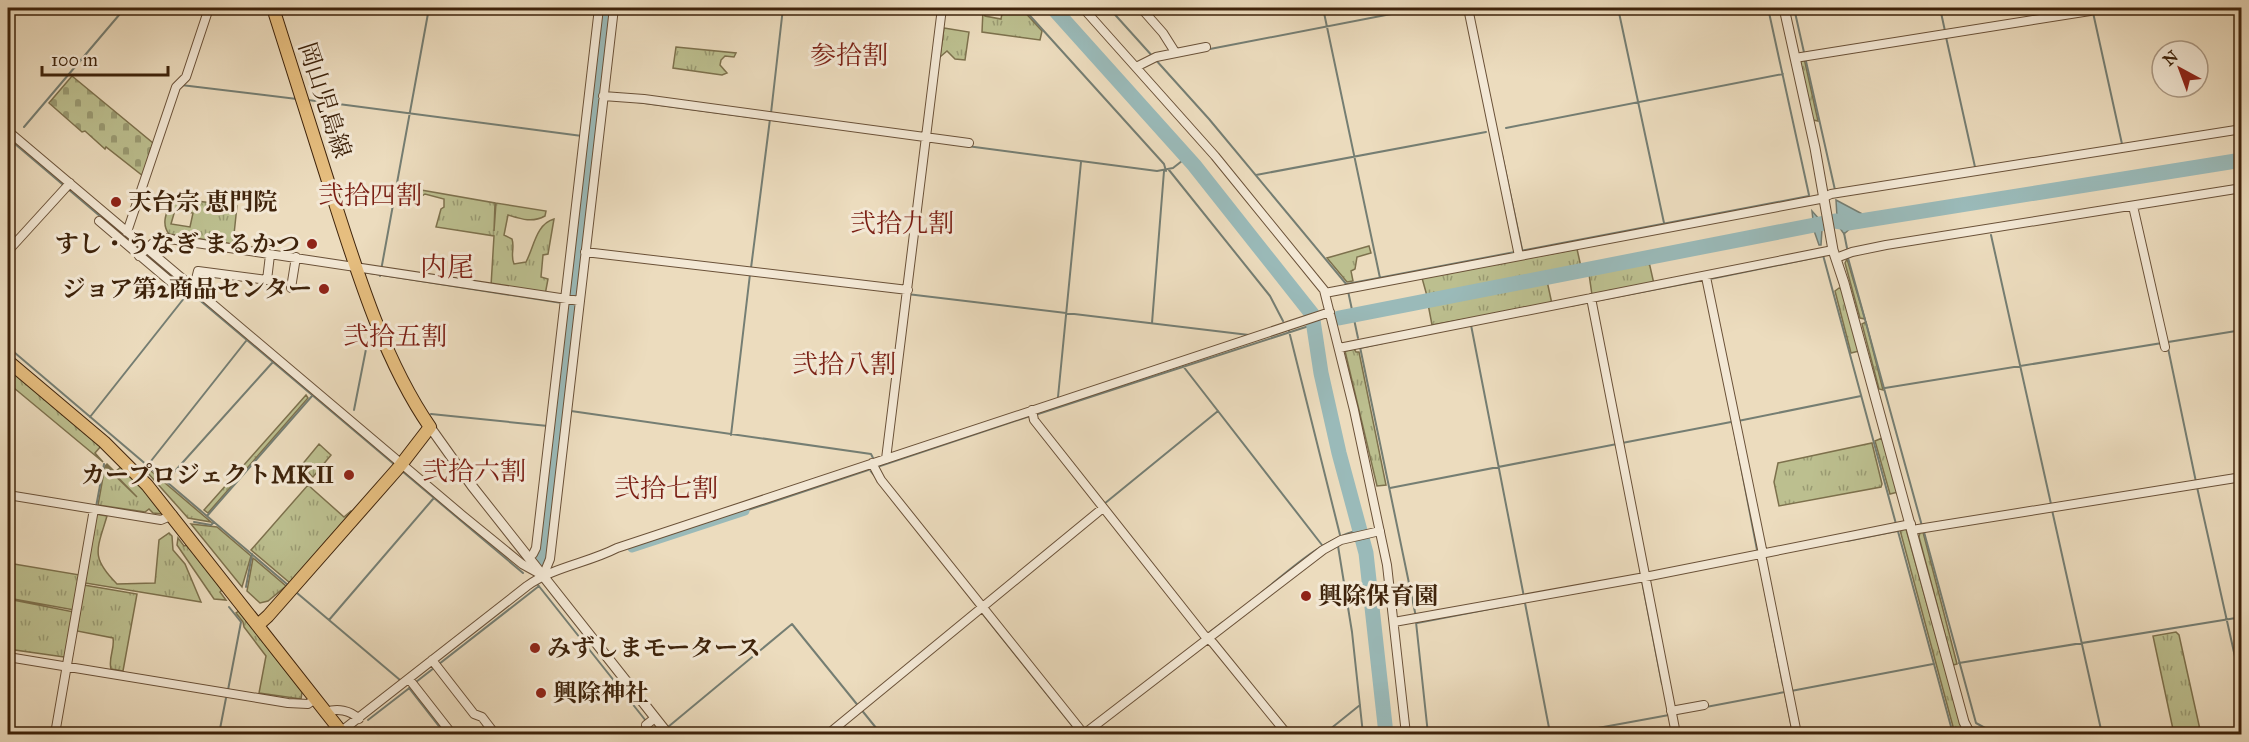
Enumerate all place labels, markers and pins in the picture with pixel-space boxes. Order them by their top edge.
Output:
place label: 天台宗 恵門院 [128,187,277,217]
marker: 天台宗 恵門院 [109,195,123,209]
place label: すし・うなぎ まるかつ [55,229,300,259]
marker: すし・うなぎ まるかつ [305,237,319,251]
place label: ジョア第2商品センター [62,274,312,304]
marker: ジョア第2商品センター [317,282,331,296]
place label: カープロジェクトMKⅡ [81,460,337,490]
marker: カープロジェクトMKⅡ [342,468,356,482]
place label: 興除保育園 [1318,581,1438,611]
marker: 興除保育園 [1299,589,1313,603]
place label: みずしまモータース [547,633,761,663]
marker: みずしまモータース [528,641,542,655]
place label: 興除神社 [553,678,649,708]
marker: 興除神社 [534,686,548,700]

